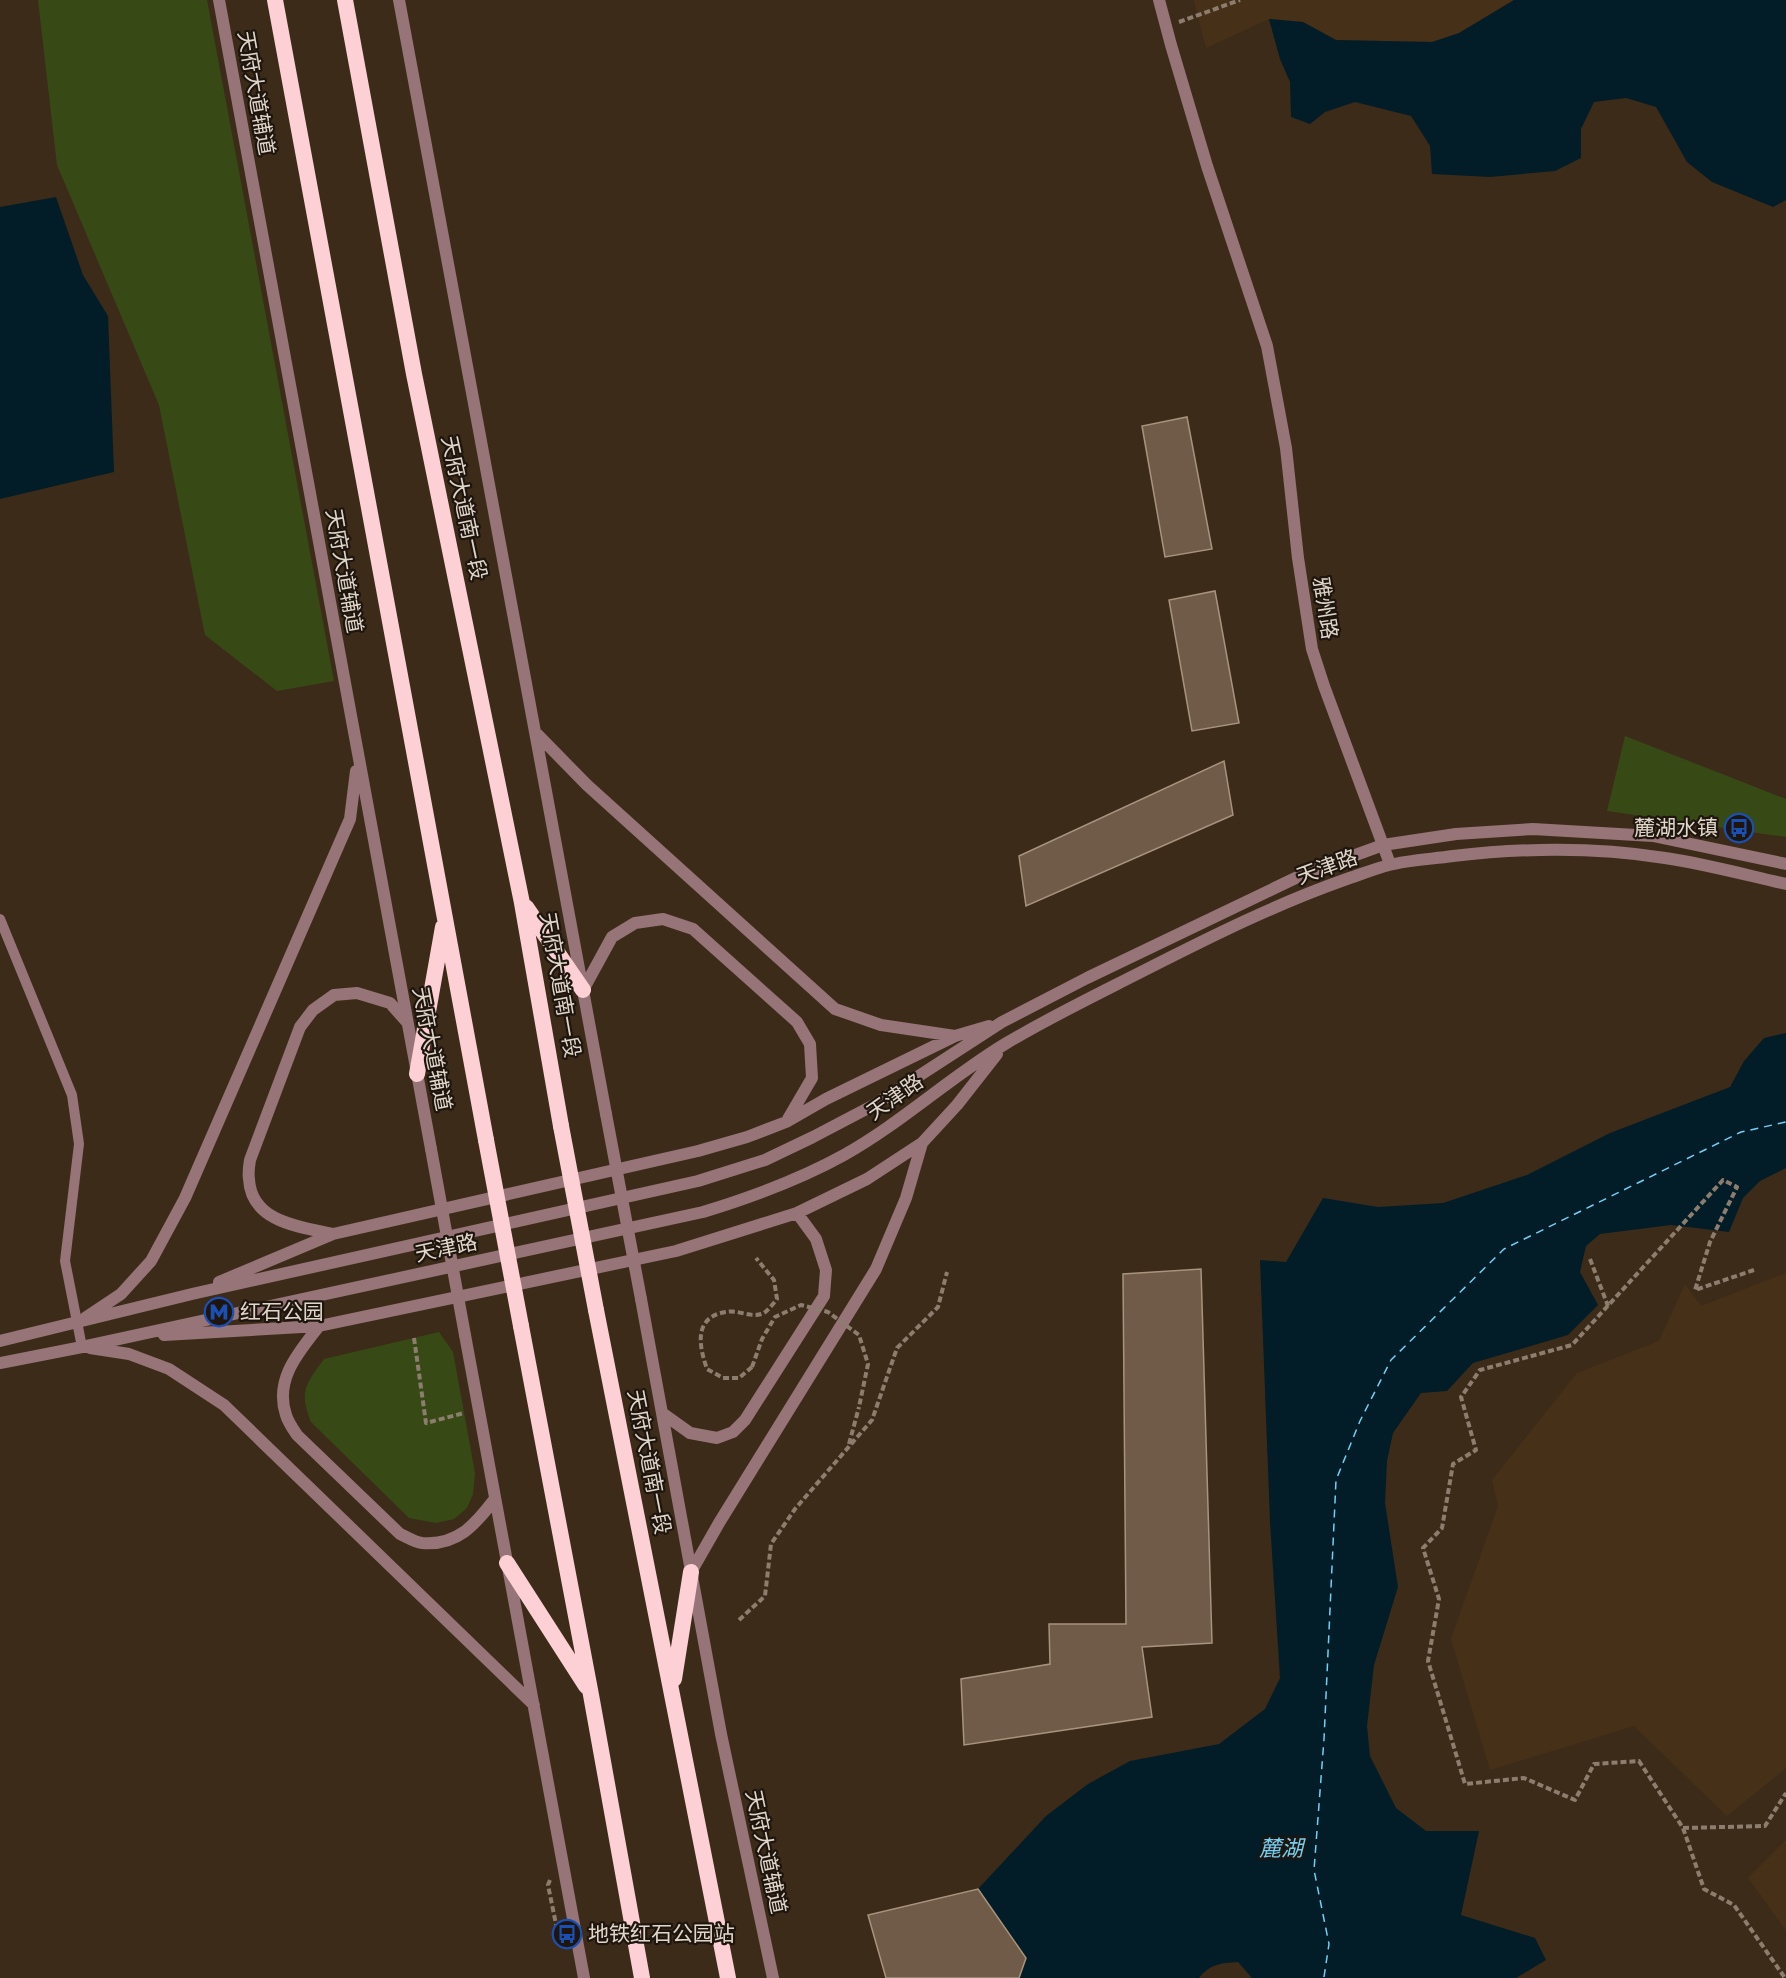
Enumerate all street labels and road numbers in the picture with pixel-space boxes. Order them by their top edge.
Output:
street label: 天府大道辅道 [232,28,282,157]
street label: 天府大道南一段 [436,433,494,583]
street label: 天府大道辅道 [320,506,370,635]
street label: 雅州路 [1307,575,1345,641]
street label: 天津路 [1292,842,1361,890]
street label: 天府大道南一段 [534,910,588,1060]
street label: 天府大道辅道 [407,984,459,1113]
street label: 天津路 [861,1067,928,1126]
street label: 天津路 [412,1227,480,1267]
street label: 天府大道南一段 [622,1387,678,1537]
street label: 天府大道辅道 [740,1787,794,1916]

